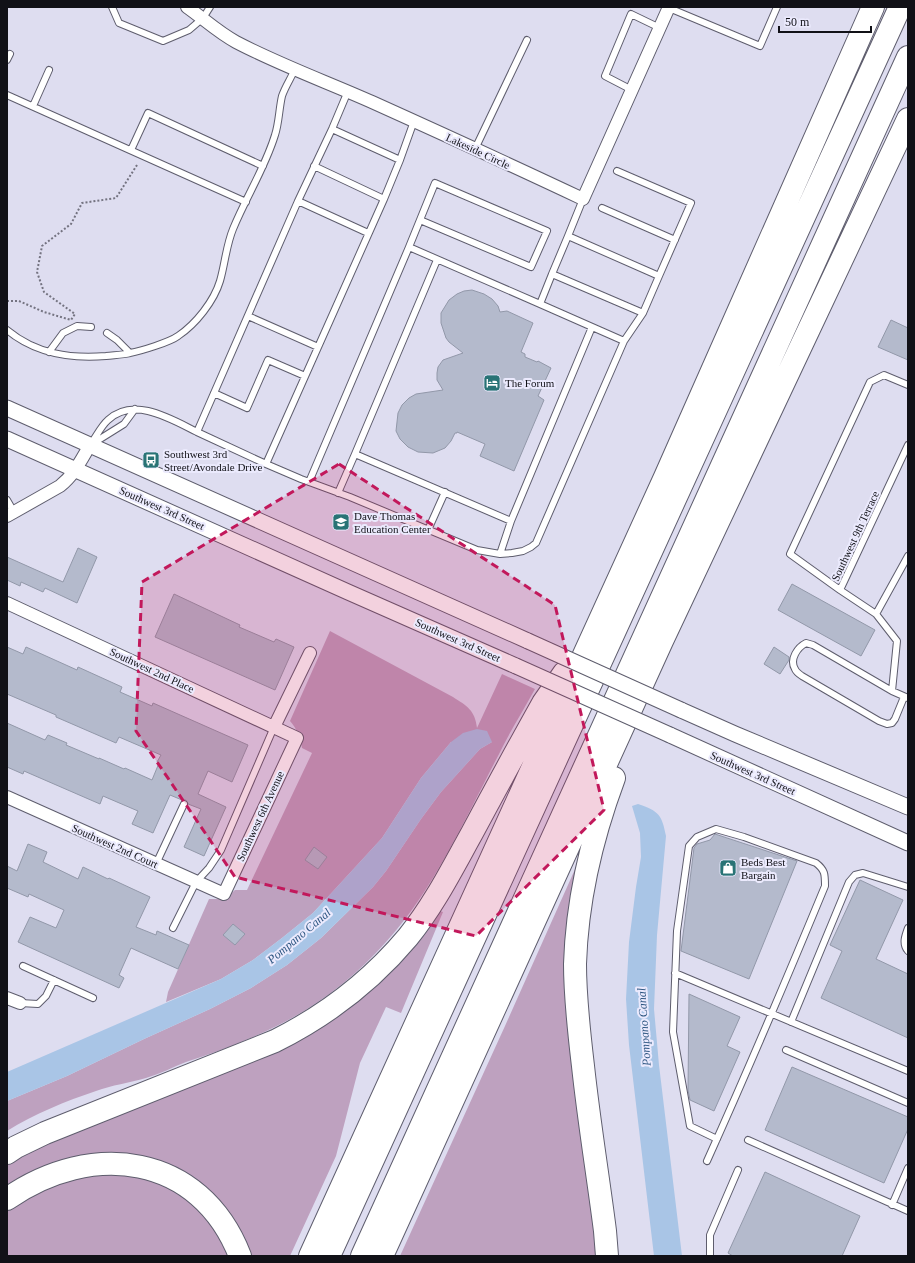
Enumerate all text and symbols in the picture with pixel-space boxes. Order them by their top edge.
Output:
scale bar [779,8,871,34]
text: 50 m [785,15,810,29]
street label: Lakeside Circle [444,131,512,171]
hotel icon: The Forum [482,373,502,393]
place label: The Forum [505,377,555,389]
place label: Southwest 3rd Street/Avondale Drive [164,448,263,473]
bus stop icon: Southwest 3rd Street/Avondale Drive [141,450,161,470]
street label: Southwest 3rd Street [118,484,206,532]
street label: Southwest 9th Terrace [829,489,881,583]
place label: Dave Thomas Education Center [354,510,431,535]
school or university icon: Dave Thomas Education Center [331,512,351,532]
street label: Southwest 3rd Street [414,616,502,664]
street label: Southwest 2nd Place [108,645,196,695]
street label: Southwest 3rd Street [709,749,797,797]
street label: Southwest 6th Avenue [234,769,286,863]
street label: Southwest 2nd Court [70,822,160,870]
place label: Beds Best Bargain [741,856,785,881]
shop icon: Beds Best Bargain [718,858,738,878]
water label: Pompano Canal [264,905,334,967]
water label: Pompano Canal [634,987,654,1068]

